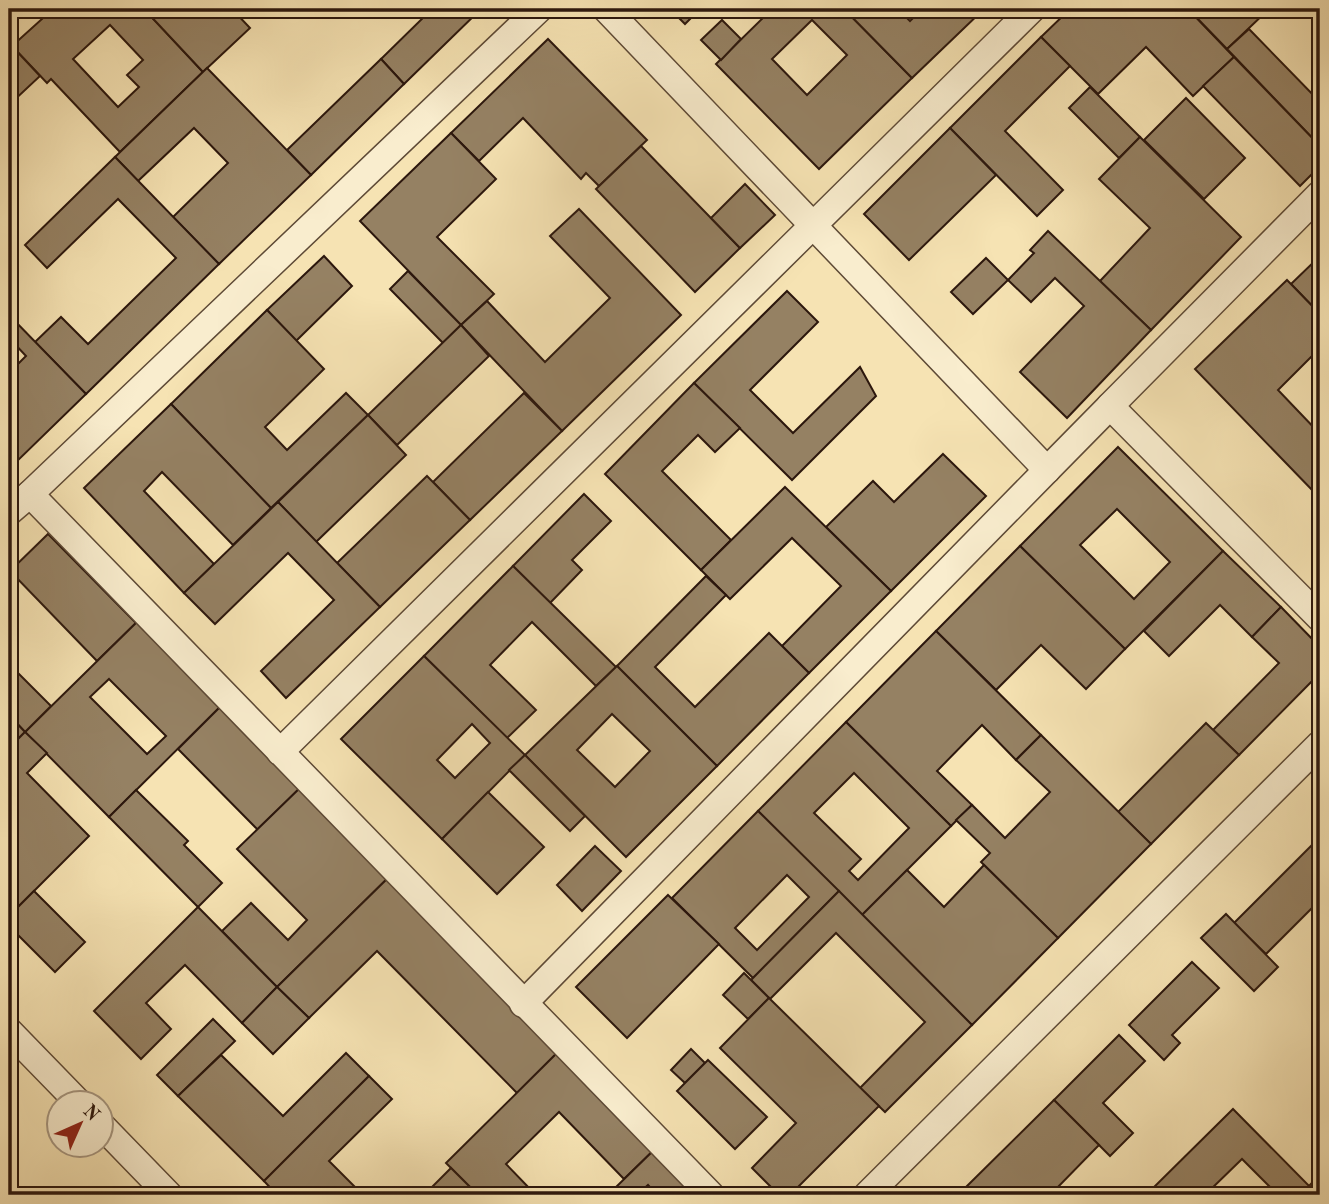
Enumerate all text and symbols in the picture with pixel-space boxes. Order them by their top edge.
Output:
north arrow [46,1088,116,1158]
text: N [78,1102,102,1126]

